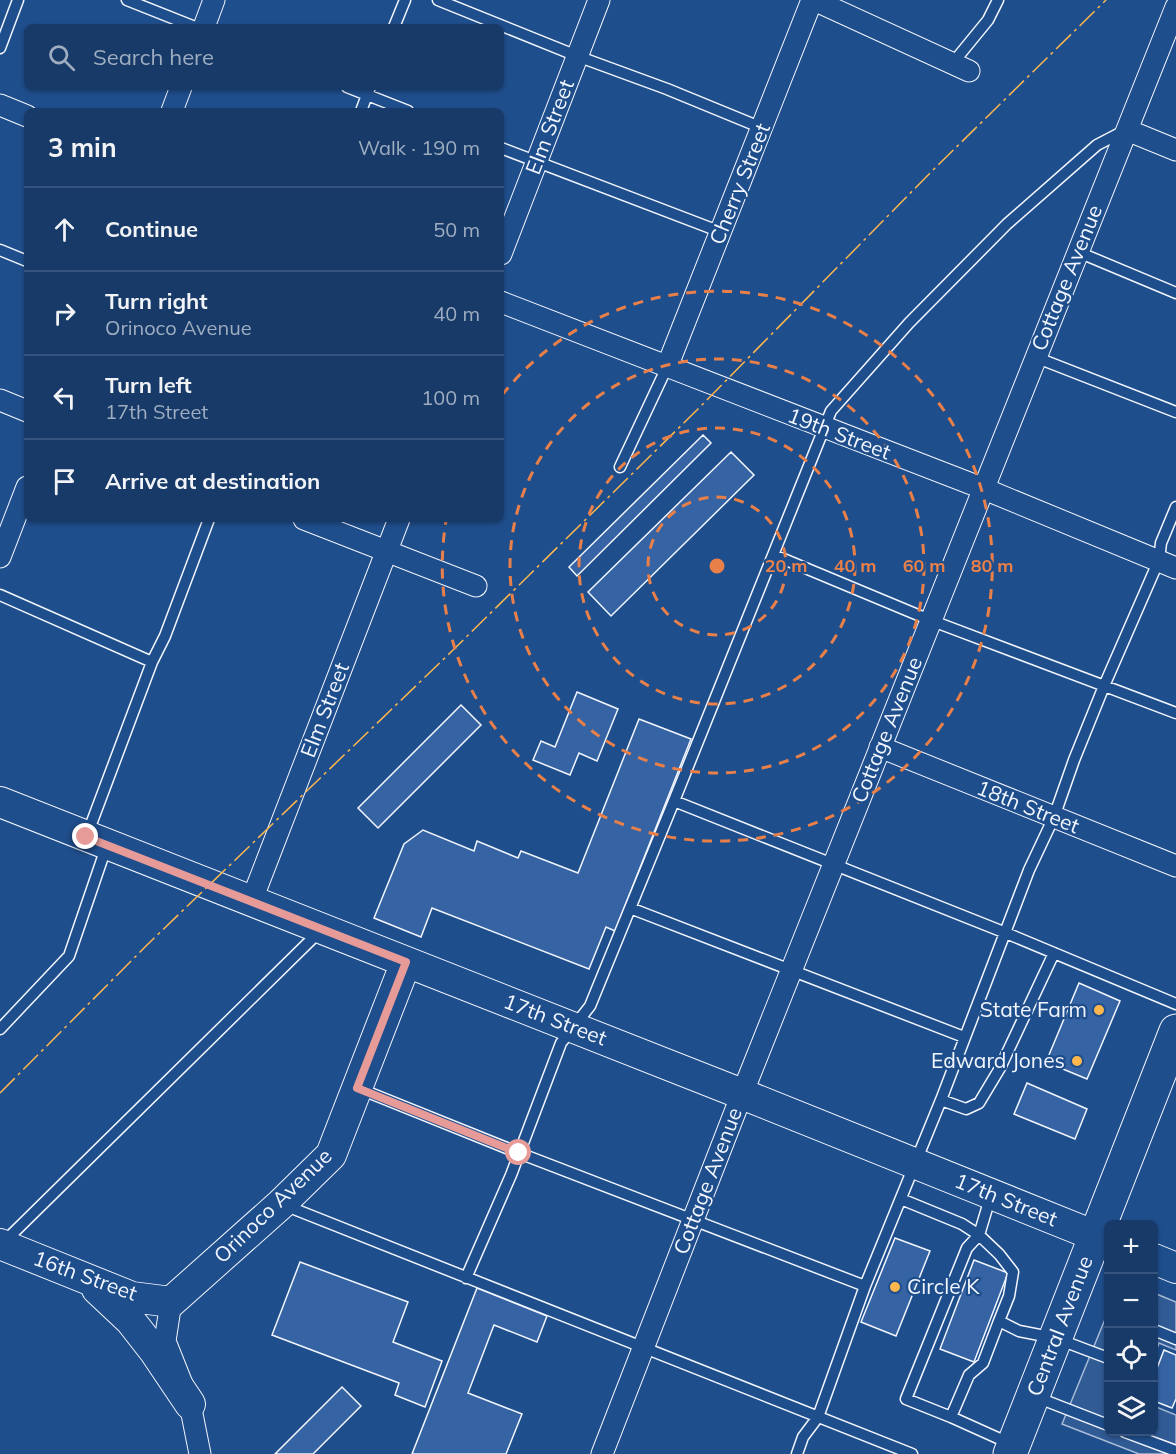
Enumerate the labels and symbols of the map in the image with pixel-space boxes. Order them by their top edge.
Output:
street label: Elm Street [519,76,579,178]
street label: Cherry Street [703,119,775,248]
street label: Cottage Avenue [1025,201,1107,354]
street label: 19th Street [784,402,895,465]
text: 20 m [765,554,807,577]
text: 40 m [834,554,876,577]
text: 60 m [903,554,945,577]
text: 80 m [971,554,1013,577]
centre of rings [707,556,727,576]
street label: Cottage Avenue [845,653,927,806]
street label: Elm Street [294,659,354,761]
street label: 18th Street [973,774,1084,838]
route end [72,823,98,849]
street label: 17th Street [500,988,611,1051]
place label: State Farm [980,996,1087,1022]
marker: State Farm [1092,1003,1106,1017]
place label: Edward Jones [931,1047,1065,1073]
marker: Edward Jones [1070,1054,1084,1068]
street label: Cottage Avenue [667,1104,747,1258]
route start [505,1139,531,1165]
street label: Orinoco Avenue [208,1142,337,1268]
street label: 17th Street [951,1167,1062,1231]
street label: 16th Street [30,1244,141,1306]
street label: Central Avenue [1020,1252,1098,1400]
place label: Circle K [907,1273,980,1299]
marker: Circle K [888,1280,902,1294]

